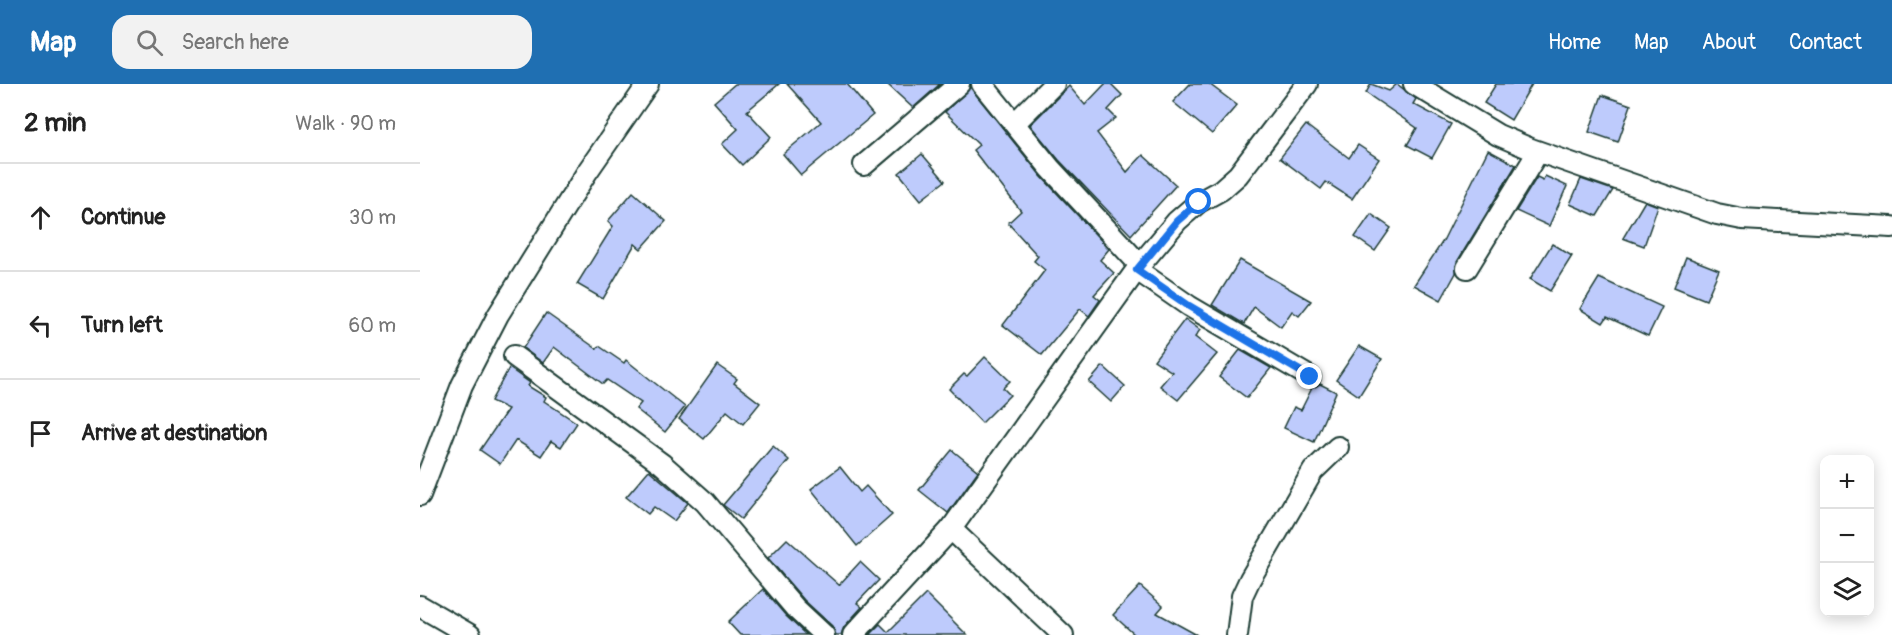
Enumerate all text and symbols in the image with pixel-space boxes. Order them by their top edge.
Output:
search box [112,15,532,69]
text: Map [30,25,76,60]
icon: search [133,26,166,59]
text: Search here [181,28,289,56]
text: Home [1548,29,1601,56]
text: Map [1634,29,1669,56]
text: About [1702,29,1756,56]
text: Contact [1789,29,1862,56]
text: 2 min [24,107,86,139]
text: Walk · 90 m [295,111,396,136]
route start [1185,188,1211,214]
icon: ahead [24,201,57,234]
text: Continue [81,203,165,231]
text: 30 m [349,205,396,230]
icon: left [24,309,57,342]
text: Turn left [81,311,163,339]
text: 60 m [349,313,396,338]
route end [1296,363,1322,389]
icon: arrive [24,417,57,450]
text: Arrive at destination [81,419,267,447]
map controls [1820,455,1874,617]
button: + [1820,455,1874,509]
button: − [1820,509,1874,563]
button: layers [1820,563,1874,617]

